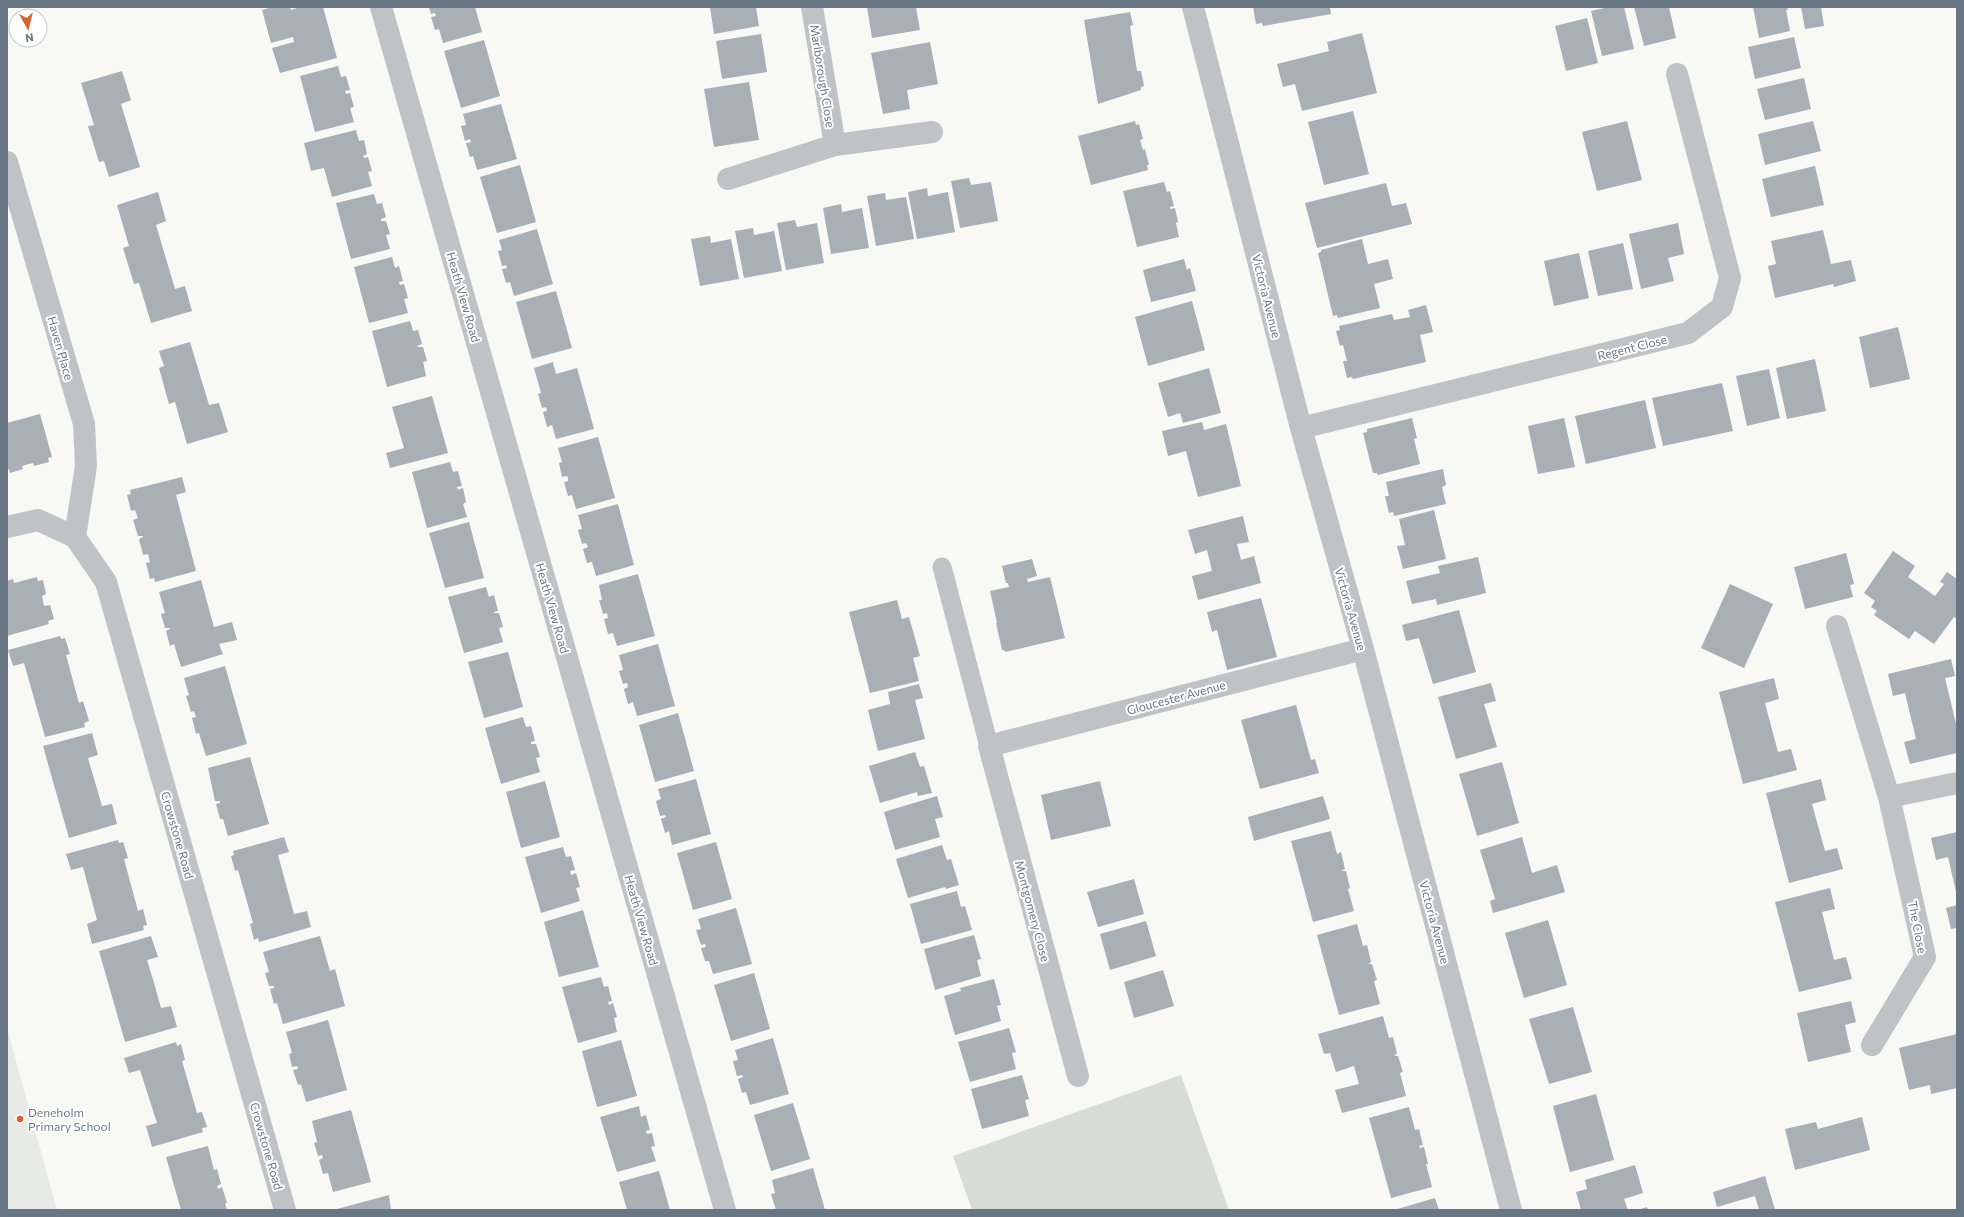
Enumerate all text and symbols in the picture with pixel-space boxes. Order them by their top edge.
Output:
north arrow [8,8,48,48]
street label: Marlborough Close [808,24,838,128]
text: N [24,31,34,45]
street label: Heath View Road [444,250,484,344]
street label: Victoria Avenue [1250,253,1284,339]
street label: Haven Place [45,314,77,382]
street label: Regent Close [1596,332,1668,362]
street label: Heath View Road [533,561,573,655]
street label: Victoria Avenue [1332,566,1370,652]
street label: Gloucester Avenue [1125,677,1227,717]
street label: Crowstone Road [159,790,197,880]
street label: Montgomery Close [1013,859,1053,963]
street label: Heath View Road [622,873,662,967]
street label: Victoria Avenue [1417,879,1453,965]
street label: The Close [1906,899,1930,955]
street label: Crowstone Road [248,1101,286,1191]
place label: Deneholm Primary School [28,1105,111,1133]
marker: Deneholm Primary School [15,1114,25,1124]

